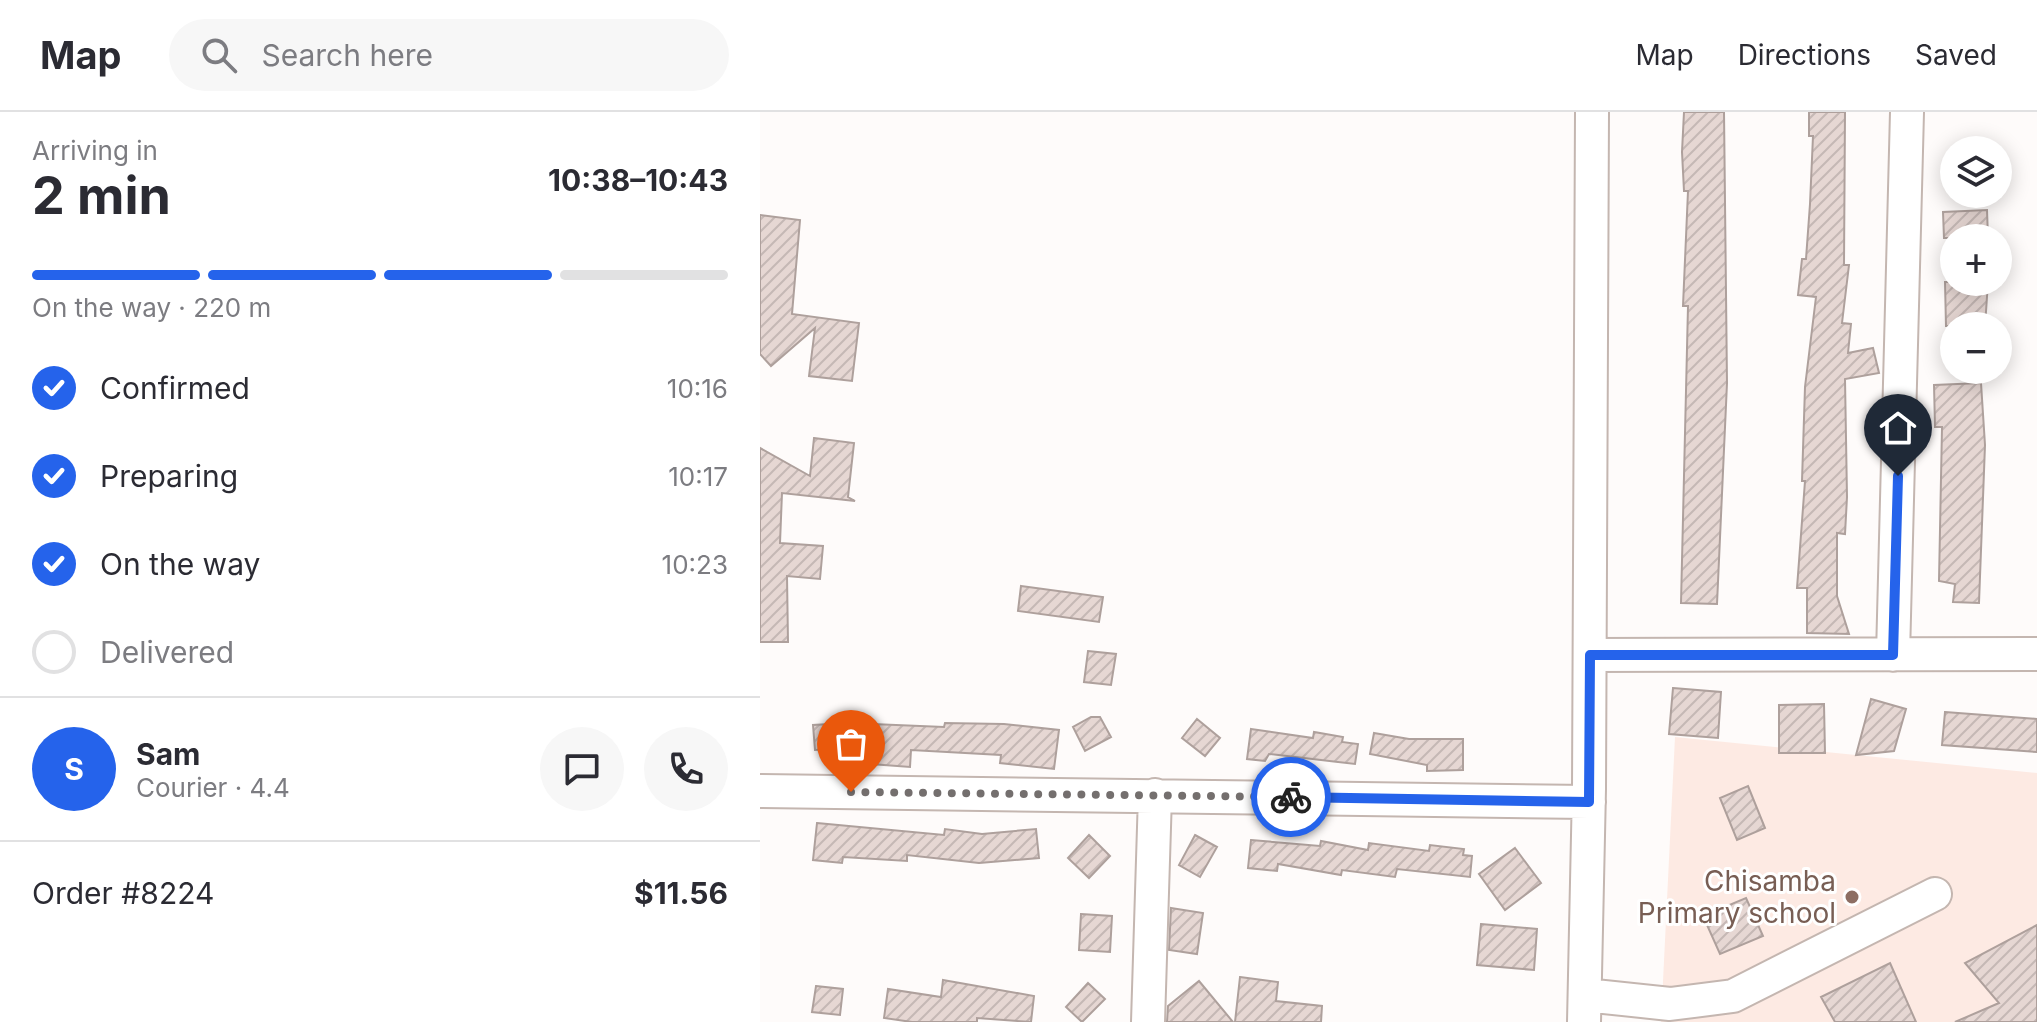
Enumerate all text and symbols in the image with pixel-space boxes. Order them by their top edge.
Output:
search box [169,19,729,91]
text: Map [40,32,121,78]
icon: search [197,33,241,77]
text: Search here [261,37,433,73]
text: Map [1635,38,1694,72]
text: Directions [1738,38,1871,72]
text: Saved [1915,38,1997,72]
text: Arriving in [32,135,158,166]
map controls [1940,136,2012,384]
button: layers [1940,136,2012,208]
text: 10:38–10:43 [548,162,728,198]
text: 2 min [32,164,171,227]
button: + [1940,224,2012,296]
text: On the way · 220 m [32,292,271,323]
button: − [1940,312,2012,384]
icon: check [32,366,76,410]
text: Confirmed [100,370,250,406]
text: 10:16 [667,373,728,404]
pin [1864,394,1932,476]
icon: home [1876,406,1920,450]
icon: check [32,454,76,498]
text: Preparing [100,458,238,494]
text: 10:17 [668,461,728,492]
icon: check [32,542,76,586]
text: On the way [100,546,260,582]
text: 10:23 [662,549,728,580]
text: Delivered [100,634,234,670]
pin [817,710,885,792]
icon: bag [829,722,873,766]
button: chat [540,727,624,811]
button: phone [644,727,728,811]
text: Sam [136,736,200,772]
text: S [64,751,84,787]
courier [1251,757,1331,837]
text: Courier · 4.4 [136,772,290,803]
icon: bike [1269,775,1313,819]
place label: Chisamba Primary school [1638,864,1836,930]
text: Order #8224 [32,875,214,911]
text: $11.56 [634,875,728,911]
marker: Chisamba Primary school [1843,888,1861,906]

